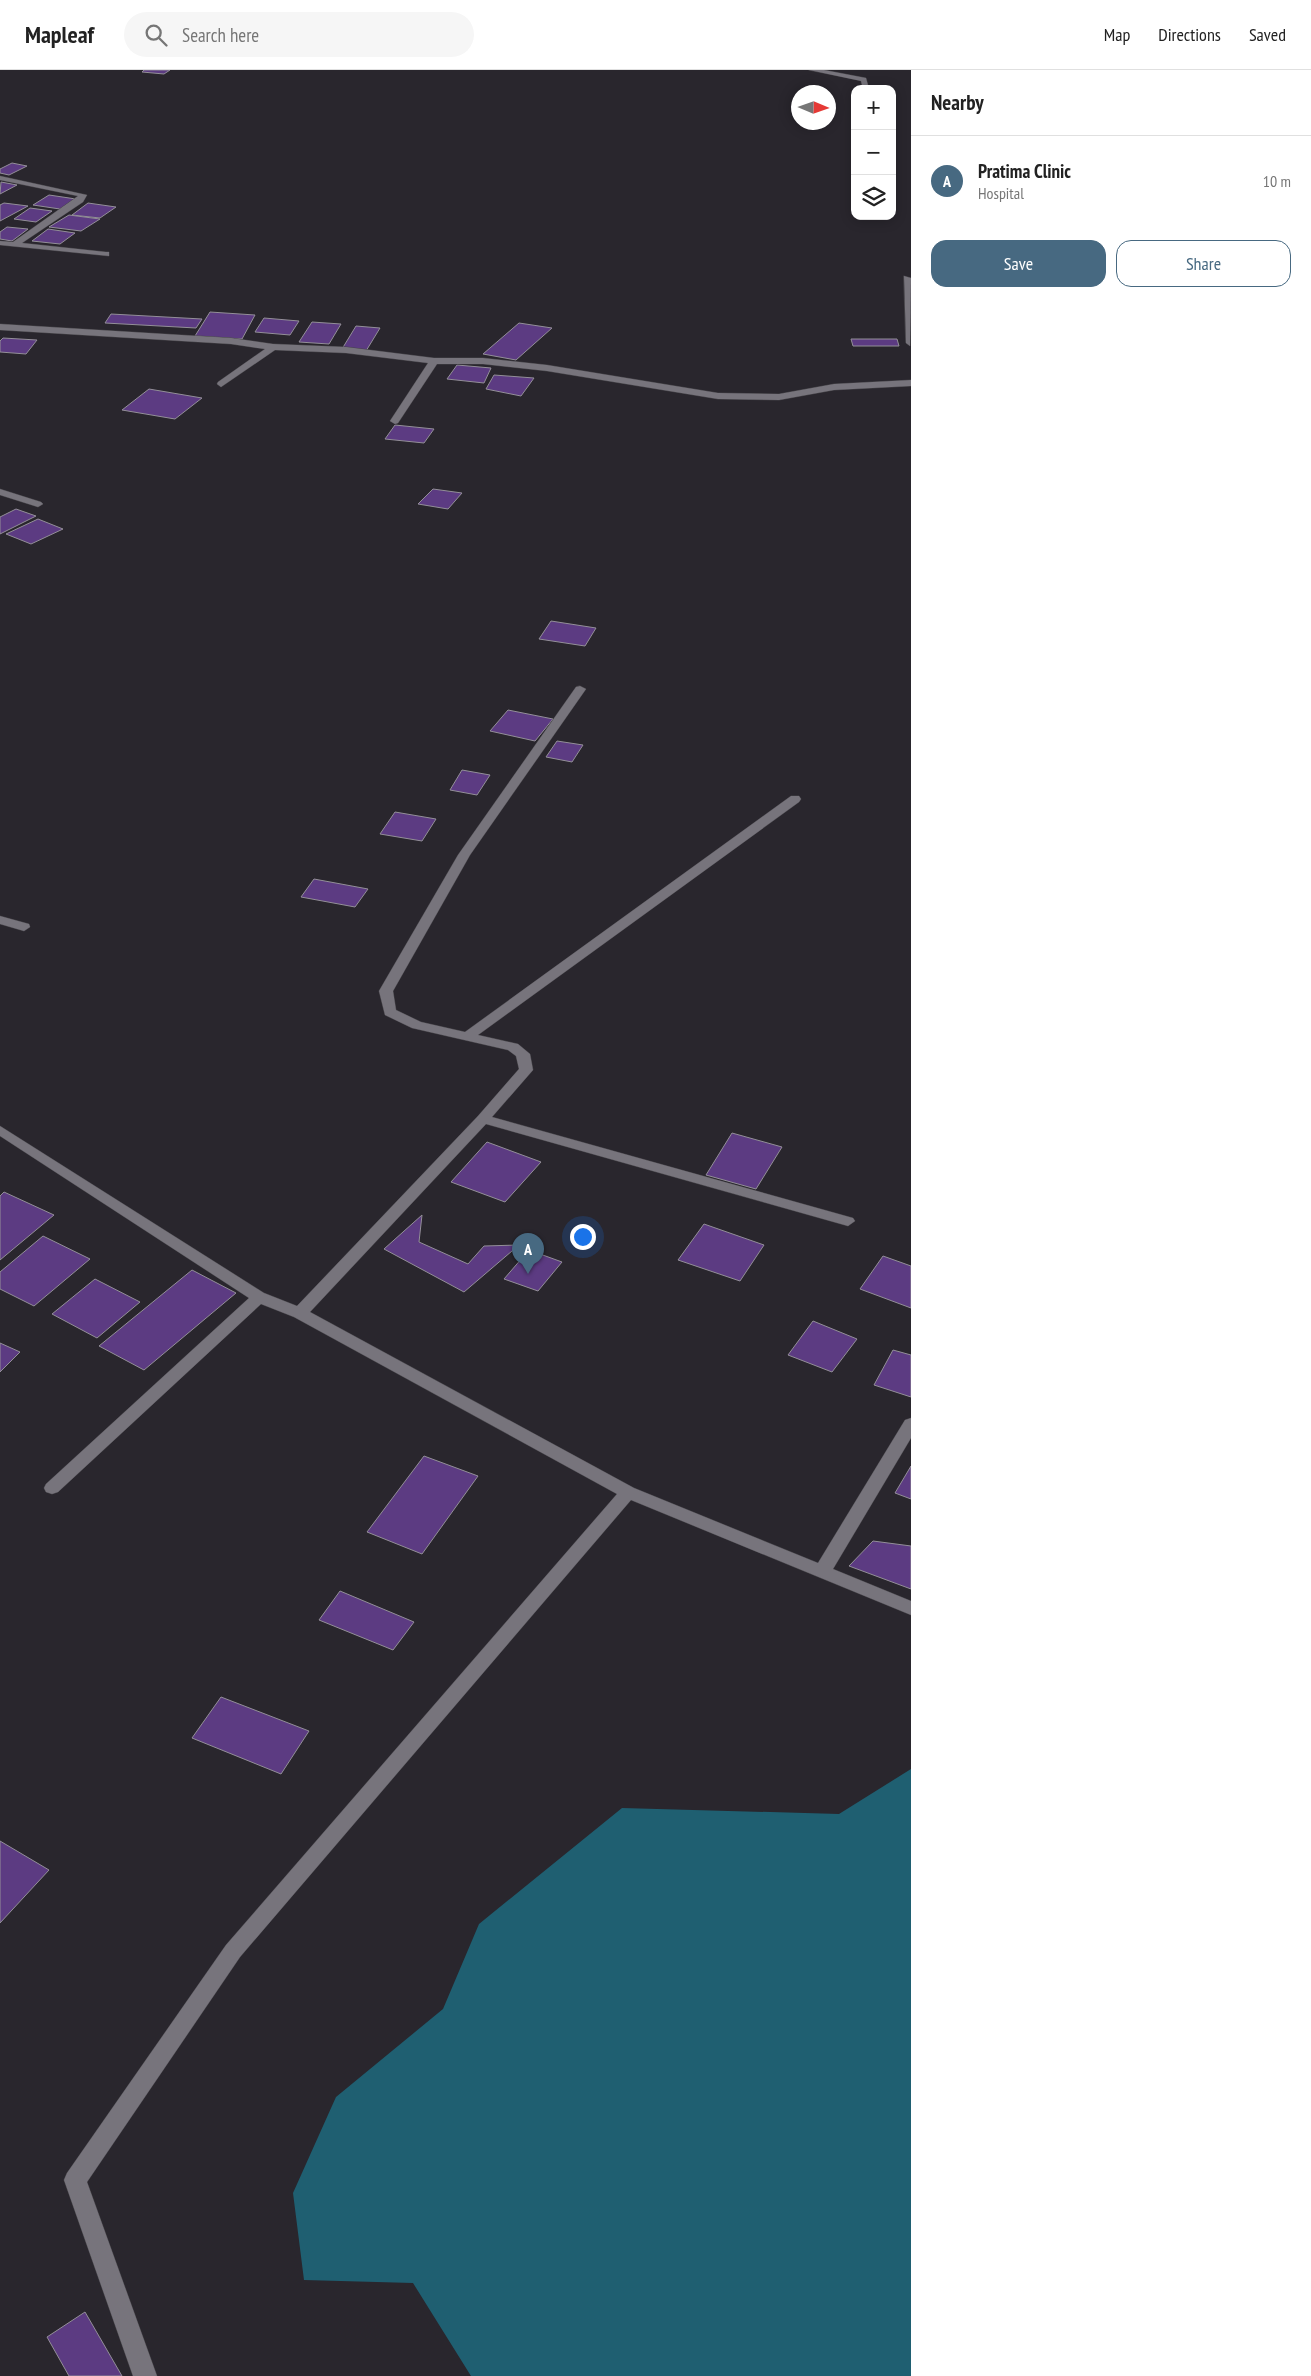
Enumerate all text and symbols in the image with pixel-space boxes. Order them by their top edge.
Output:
search box [124,12,474,57]
text: Mapleaf [25,19,94,50]
icon: search [142,21,170,49]
text: Search here [182,23,259,47]
text: Map [1104,23,1130,46]
text: Directions [1158,23,1221,46]
text: Saved [1249,23,1286,46]
north arrow [791,85,836,130]
map controls [851,85,896,220]
button: + [851,85,896,130]
text: Nearby [931,89,984,116]
button: − [851,130,896,175]
text: Pratima Clinic [978,159,1071,183]
text: A [943,171,951,191]
text: 10 m [1263,171,1291,191]
button: layers [851,175,896,220]
text: Hospital [978,183,1024,203]
button: Save [931,240,1106,287]
button: Share [1116,240,1291,287]
your location [570,1224,596,1250]
pin: A [512,1233,544,1274]

